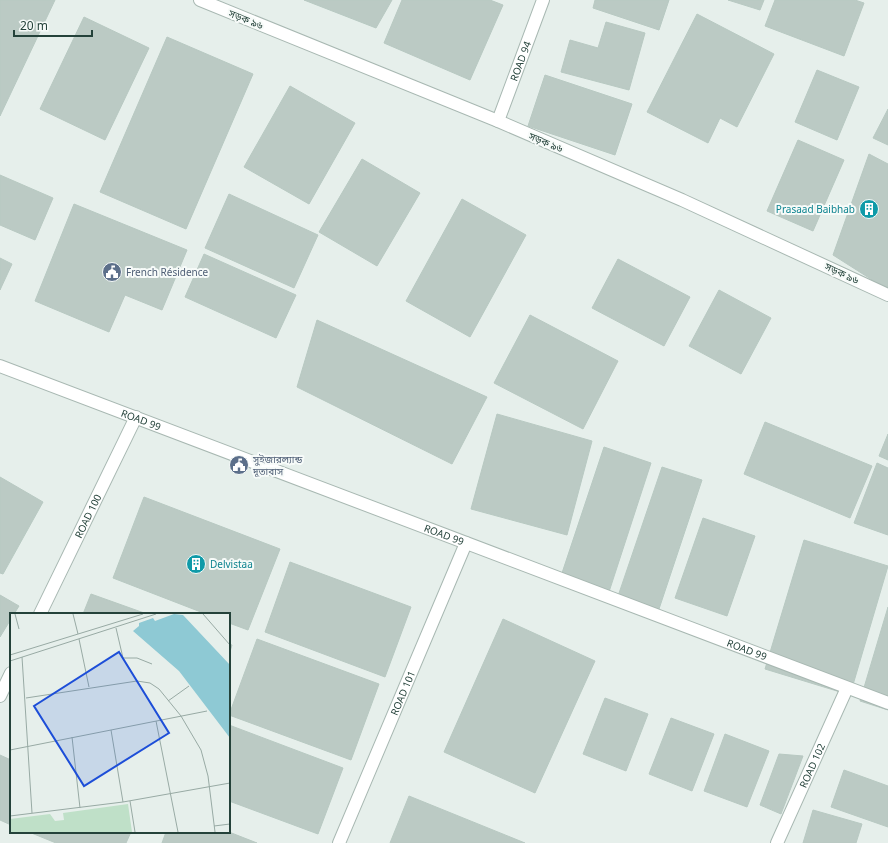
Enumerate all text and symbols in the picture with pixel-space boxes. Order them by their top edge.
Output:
street label: সড়ক ৯৬ [226,5,265,32]
scale bar [14,12,92,38]
text: 20 m [20,17,48,34]
street label: ROAD 94 [506,39,534,83]
street label: সড়ক ৯৬ [526,128,565,155]
building icon: Prasaad Baibhab [858,198,880,220]
place label: Prasaad Baibhab [776,202,855,216]
street label: সড়ক ৯৬ [822,259,861,287]
public building icon: French Résidence [101,261,123,283]
place label: French Résidence [126,265,209,279]
street label: ROAD 99 [119,406,163,434]
place label: সুইজারল্যান্ড দূতাবাস [252,452,303,478]
public building icon: সুইজারল্যান্ড দূতাবাস [228,454,250,476]
street label: ROAD 100 [71,491,105,540]
street label: ROAD 99 [422,521,466,549]
building icon: Delvistaa [185,553,207,575]
place label: Delvistaa [210,557,253,571]
inset map [10,613,230,833]
street label: ROAD 99 [725,636,769,664]
street label: ROAD 101 [387,668,418,717]
street label: ROAD 102 [796,741,828,790]

